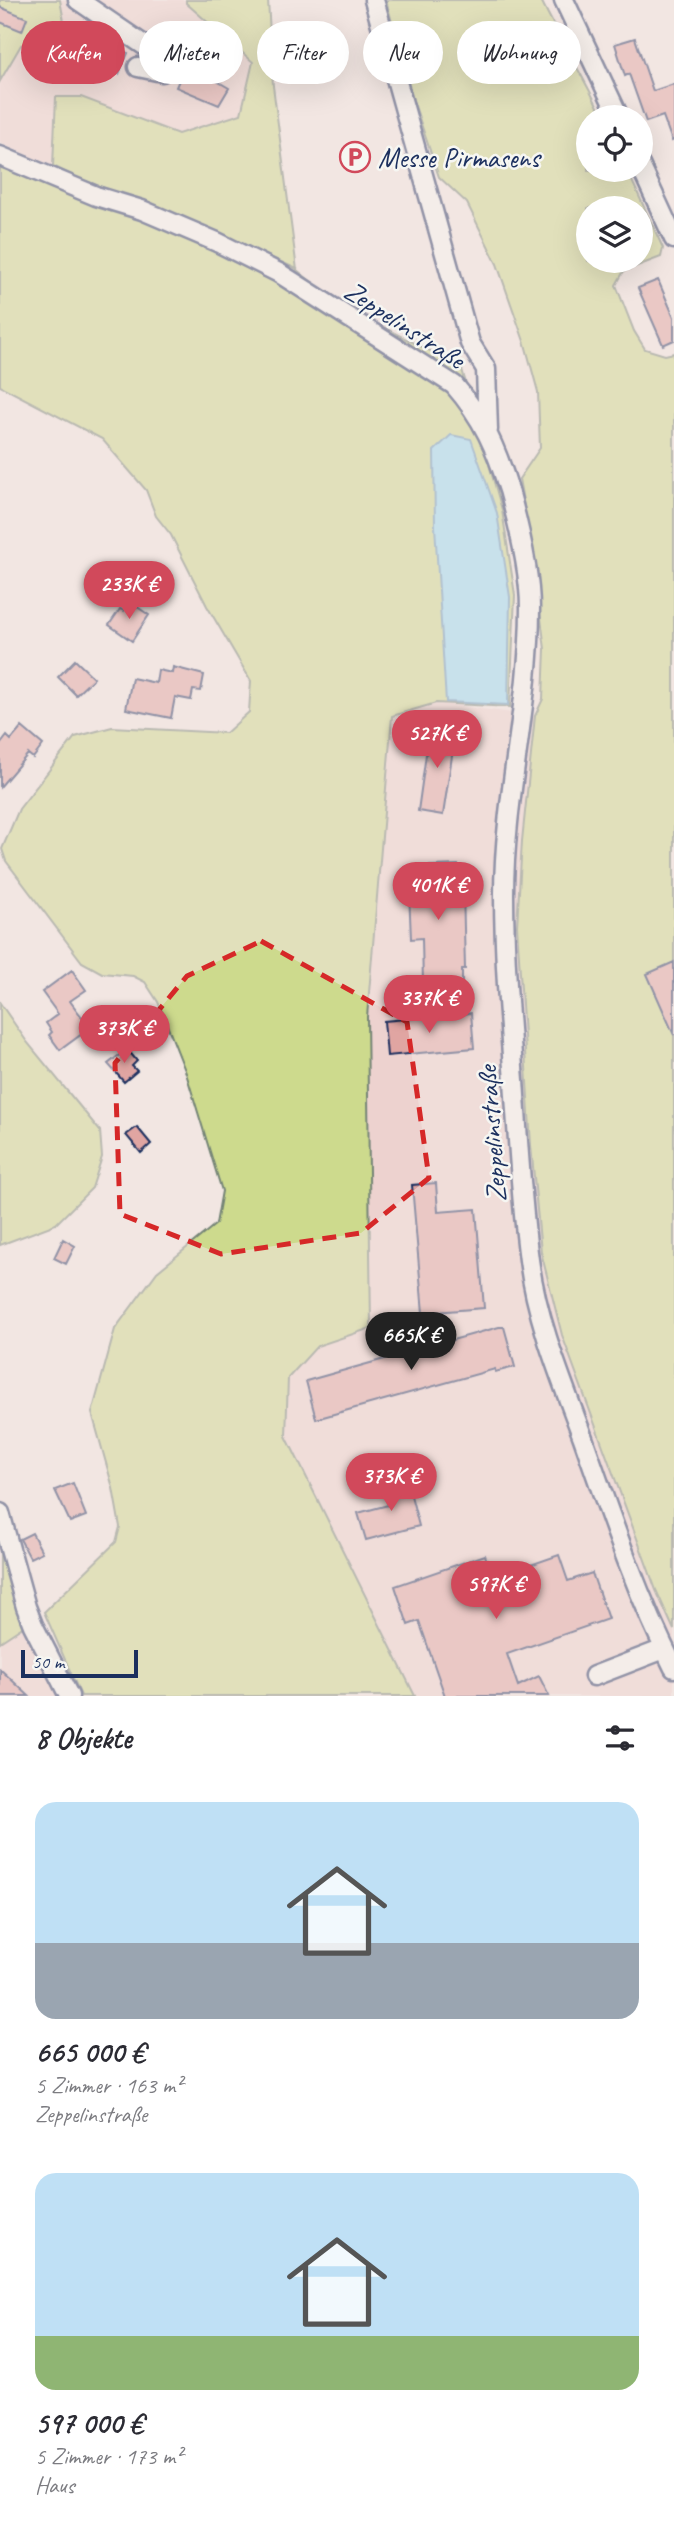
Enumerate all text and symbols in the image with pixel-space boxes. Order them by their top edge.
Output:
chip: Kaufen [21,21,125,84]
chip: Mieten [139,21,243,84]
chip: Filter [257,21,349,84]
chip: Neu [363,21,443,84]
chip: Wohnung [457,21,581,84]
map controls [576,105,653,273]
button: locate [576,105,653,182]
parking icon: Messe Pirmasens [338,140,372,174]
place label: Messe Pirmasens [378,140,542,175]
button: layers [576,196,653,273]
street label: Zeppelinstraße [338,273,473,377]
pin: 233K € [72,562,186,621]
text: 233K € [100,569,158,598]
pin: 527K € [380,710,494,770]
text: 527K € [408,718,466,747]
pin: 401K € [381,862,495,922]
text: 401K € [409,870,467,899]
pin: 337K € [372,976,486,1035]
text: 337K € [400,983,458,1012]
pin: 373K € [67,1006,181,1065]
text: 373K € [95,1013,153,1042]
street label: Zeppelinstraße [469,1063,514,1203]
pin: 665K € [354,1312,468,1372]
text: 665K € [381,1320,441,1349]
pin: 373K € [334,1454,448,1513]
text: 373K € [362,1461,420,1490]
pin: 597K € [439,1562,553,1621]
text: 597K € [467,1569,525,1598]
scale bar [21,1647,138,1679]
text: 50 m [32,1650,64,1674]
text: 8 Objekte [35,1719,132,1757]
icon: filters [601,1719,639,1757]
icon: home [274,1848,400,1974]
text: 665 000 € [35,2033,145,2071]
text: 5 Zimmer · 163 m² [35,2071,182,2100]
text: Zeppelinstraße [35,2100,147,2129]
icon: home [274,2219,400,2345]
text: 597 000 € [35,2404,143,2442]
text: 5 Zimmer · 173 m² [35,2442,182,2471]
text: Haus [35,2471,74,2500]

